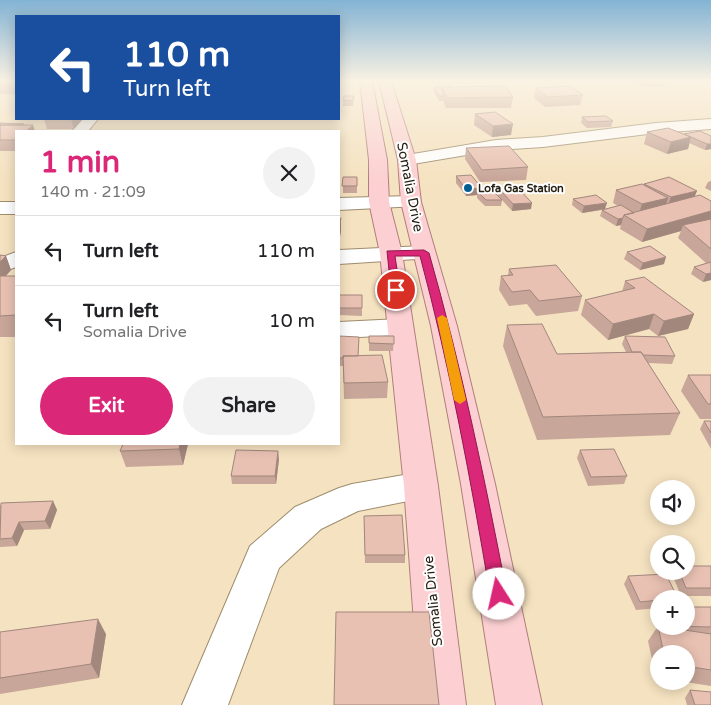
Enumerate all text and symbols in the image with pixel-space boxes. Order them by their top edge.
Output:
text: 110 m [123,34,230,76]
icon: left [40,35,105,100]
text: Turn left [123,76,211,102]
street label: Somalia Drive [393,141,427,233]
text: 1 min [40,144,120,181]
button: close [263,147,315,199]
text: 140 m · 21:09 [40,182,146,202]
marker: Lofa Gas Station [462,182,474,194]
place label: Lofa Gas Station [478,182,564,195]
icon: left [40,237,68,265]
text: Turn left [83,240,159,262]
text: 110 m [257,240,315,262]
pin [375,269,417,311]
icon: arrive [382,276,410,304]
text: Turn left [83,300,159,322]
icon: left [40,307,68,335]
text: 10 m [269,310,315,332]
text: Somalia Drive [83,322,187,342]
button: Exit [40,377,173,435]
button: Share [183,377,315,435]
map controls [650,480,695,690]
button: sound [650,480,695,525]
button: search [650,535,695,580]
street label: Somalia Drive [420,555,446,647]
position arrow [472,567,524,619]
button: + [650,590,695,635]
button: − [650,645,695,690]

